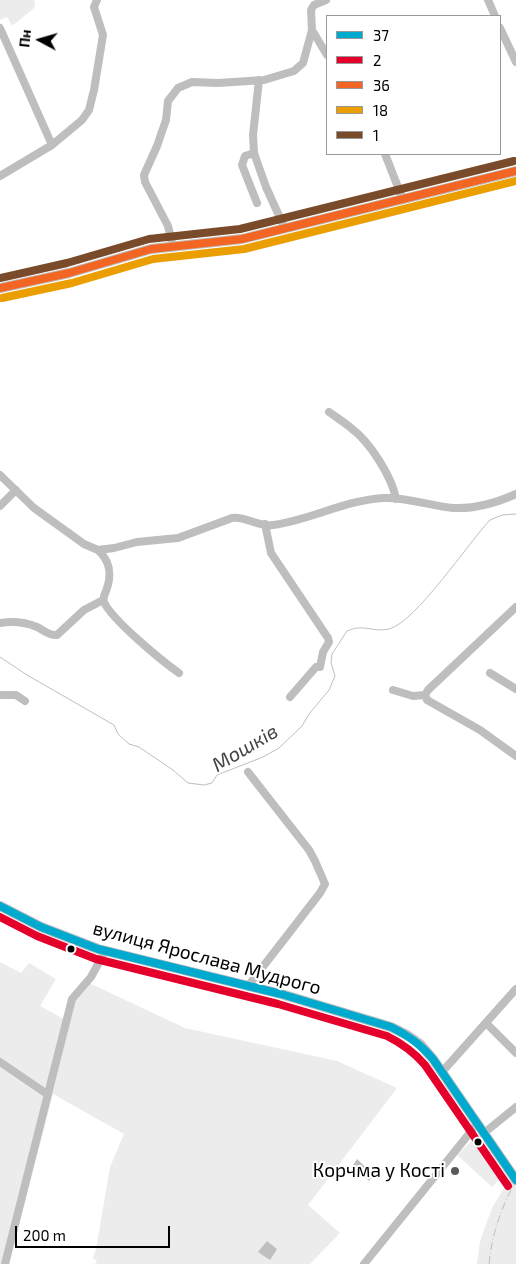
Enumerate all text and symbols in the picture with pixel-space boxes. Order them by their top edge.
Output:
north arrow [15,15,65,65]
legend [326,15,501,155]
text: 37 [373,26,389,44]
text: Пн [15,28,34,48]
text: 2 [373,51,381,69]
text: 36 [373,76,390,94]
text: 18 [373,101,388,119]
text: 1 [373,126,379,144]
water label: Мошків [208,719,282,777]
street label: вулиця Ярослава Мудрого [90,917,324,999]
unlabelled marker [66,944,76,954]
unlabelled marker [473,1137,483,1147]
place label: Корчма у Кості [313,1160,445,1182]
marker: Корчма у Кості [449,1165,461,1177]
scale bar [18,1216,172,1248]
text: 200 m [23,1226,66,1244]

